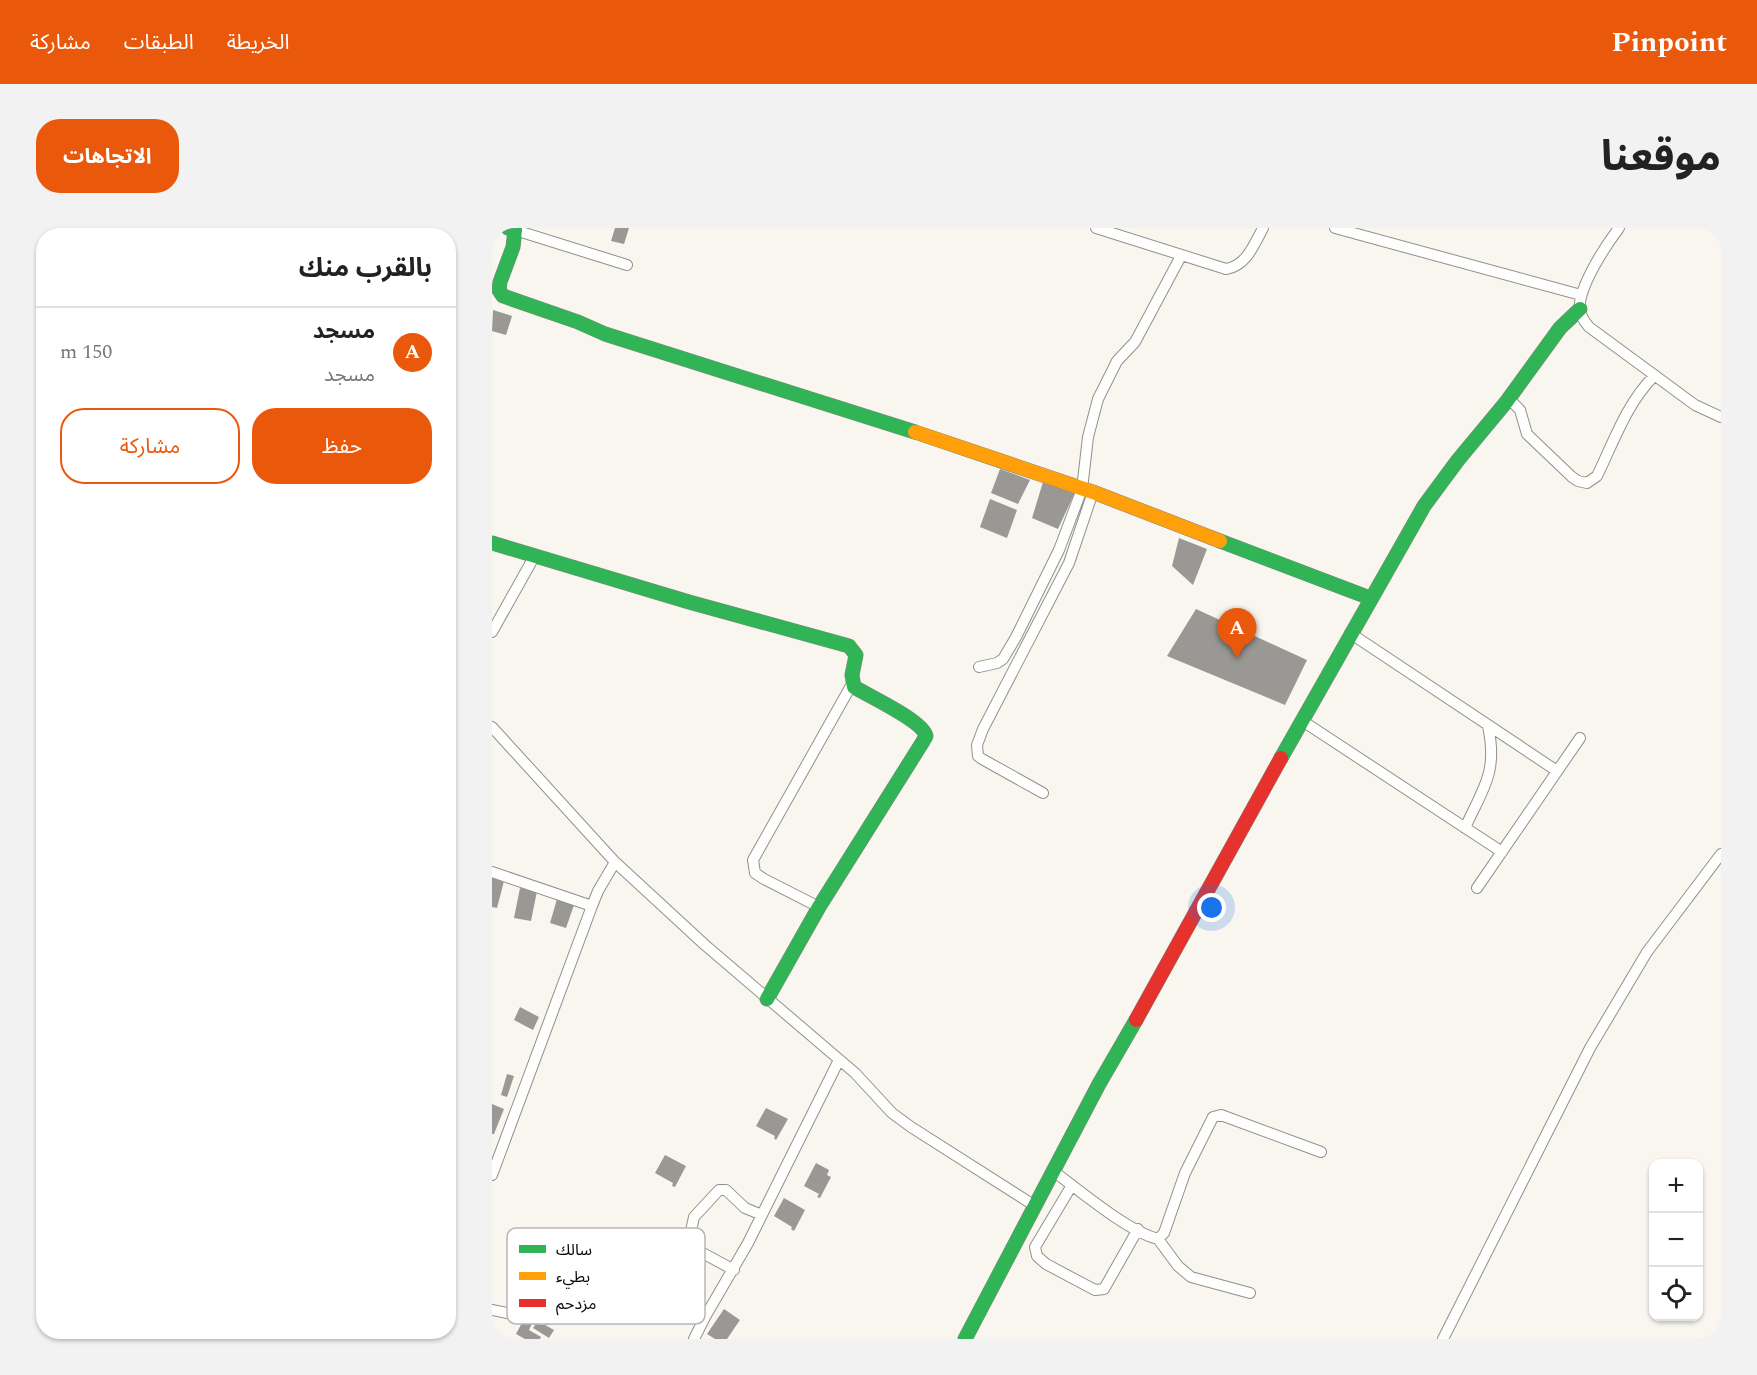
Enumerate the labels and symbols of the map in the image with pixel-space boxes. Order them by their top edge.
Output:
pin: A [1218,608,1256,658]
your location [1197,893,1226,922]
legend [507,1228,705,1324]
text: سالك [556,1238,592,1262]
text: بطيء [556,1265,590,1289]
text: مزدحم [556,1292,596,1316]

